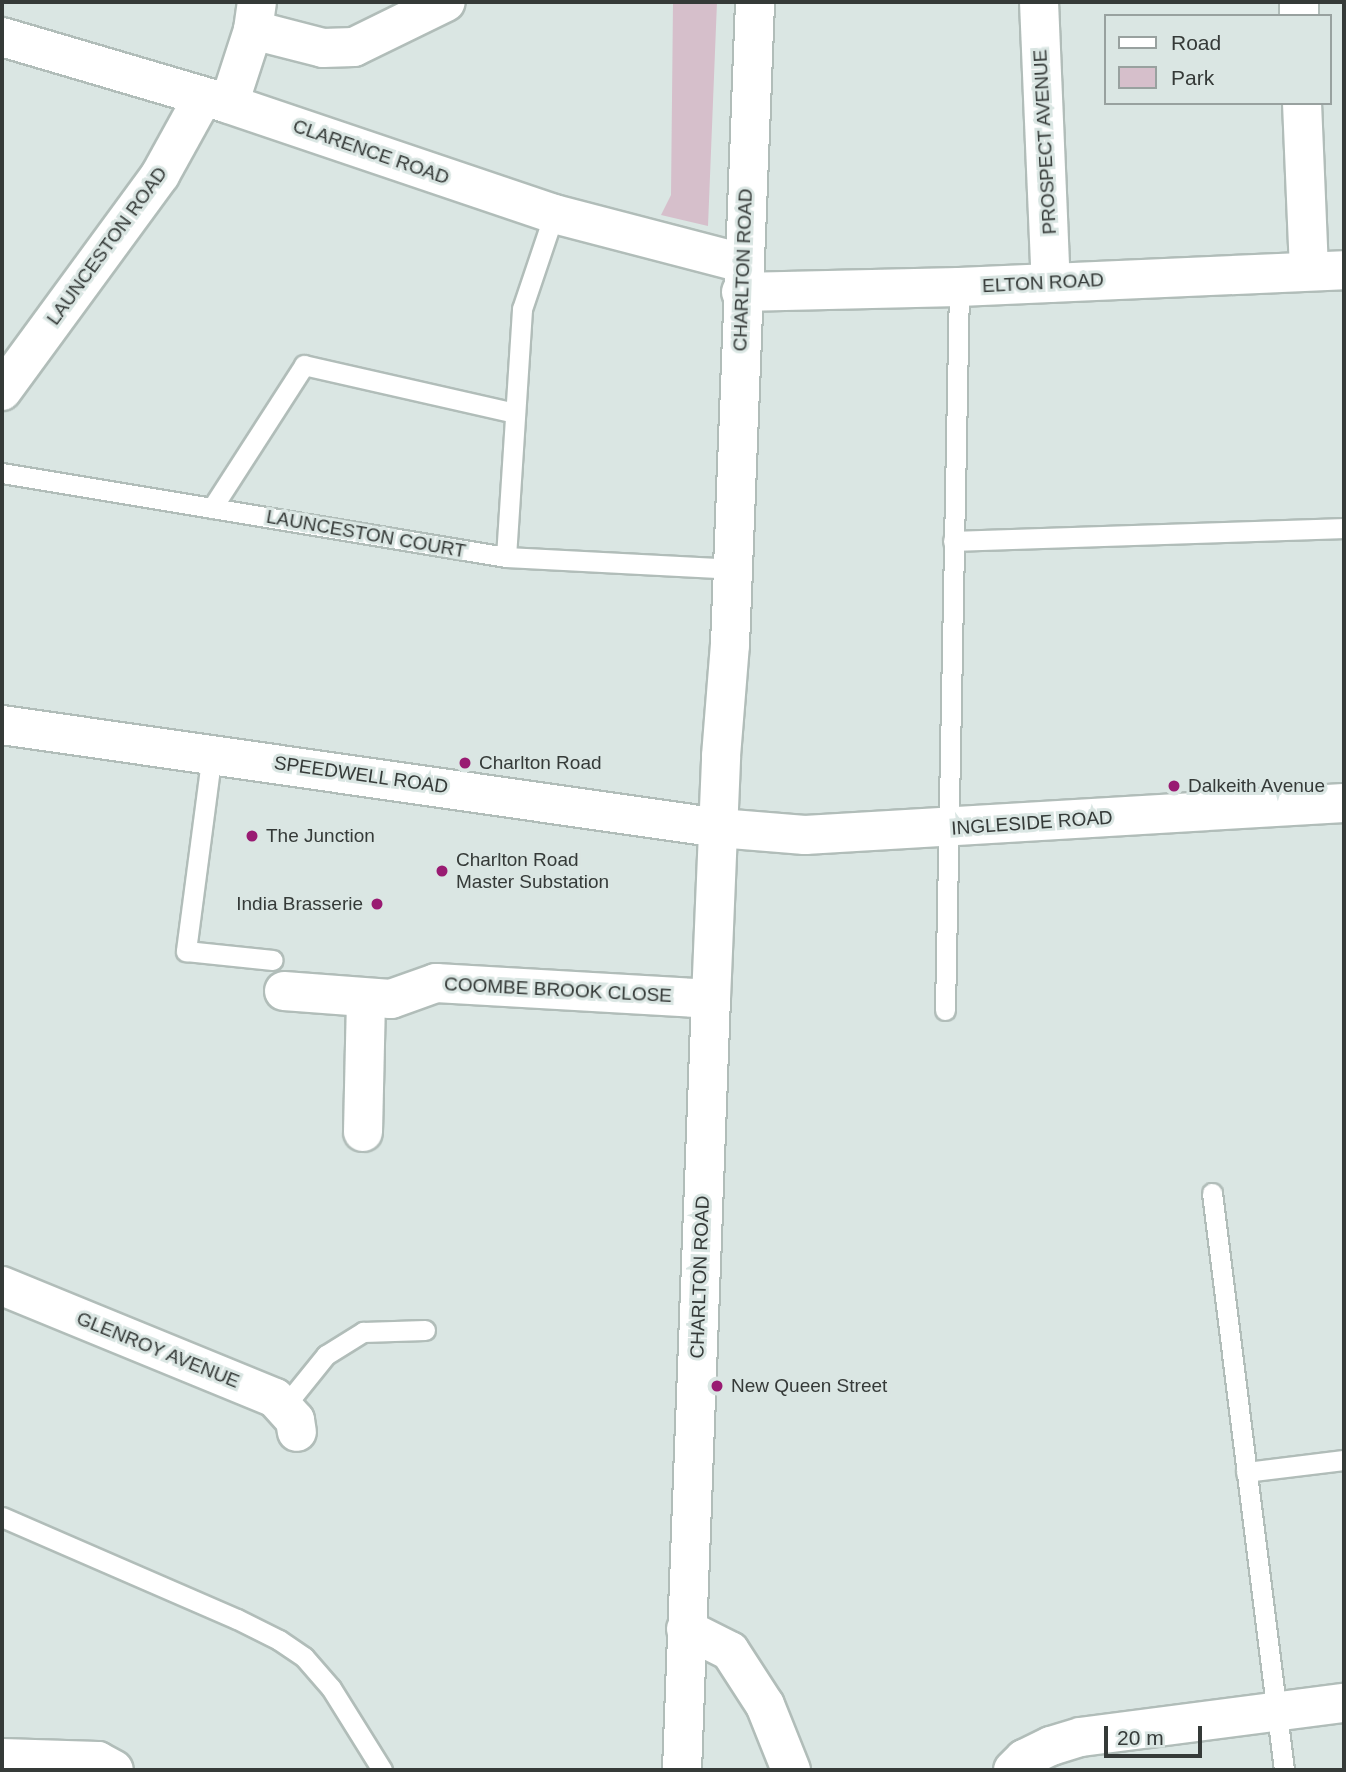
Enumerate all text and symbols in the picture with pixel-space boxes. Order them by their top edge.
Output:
legend [1104,14,1332,105]
text: Road [1171,31,1221,54]
street label: PROSPECT AVENUE [1029,48,1061,236]
text: Park [1171,66,1214,89]
street label: CLARENCE ROAD [290,115,452,189]
street label: LAUNCESTON ROAD [42,163,172,329]
street label: CHARLTON ROAD [729,188,757,352]
street label: ELTON ROAD [982,268,1104,298]
street label: LAUNCESTON COURT [265,505,467,563]
street label: SPEEDWELL ROAD [272,751,450,799]
place label: Charlton Road [479,752,602,774]
marker: Charlton Road [457,755,473,771]
place label: Dalkeith Avenue [1188,775,1326,797]
marker: Dalkeith Avenue [1166,778,1182,794]
street label: INGLESIDE ROAD [951,806,1113,840]
place label: The Junction [266,825,375,847]
marker: The Junction [244,828,260,844]
place label: Charlton Road Master Substation [456,849,609,893]
marker: Charlton Road Master Substation [434,863,450,879]
place label: India Brasserie [236,893,363,915]
marker: India Brasserie [369,896,385,912]
street label: COOMBE BROOK CLOSE [444,973,672,1007]
street label: CHARLTON ROAD [686,1195,714,1359]
street label: GLENROY AVENUE [73,1307,243,1393]
place label: New Queen Street [731,1375,887,1397]
marker: New Queen Street [709,1378,725,1394]
scale bar [1108,1712,1206,1756]
text: 20 m [1117,1726,1164,1749]

